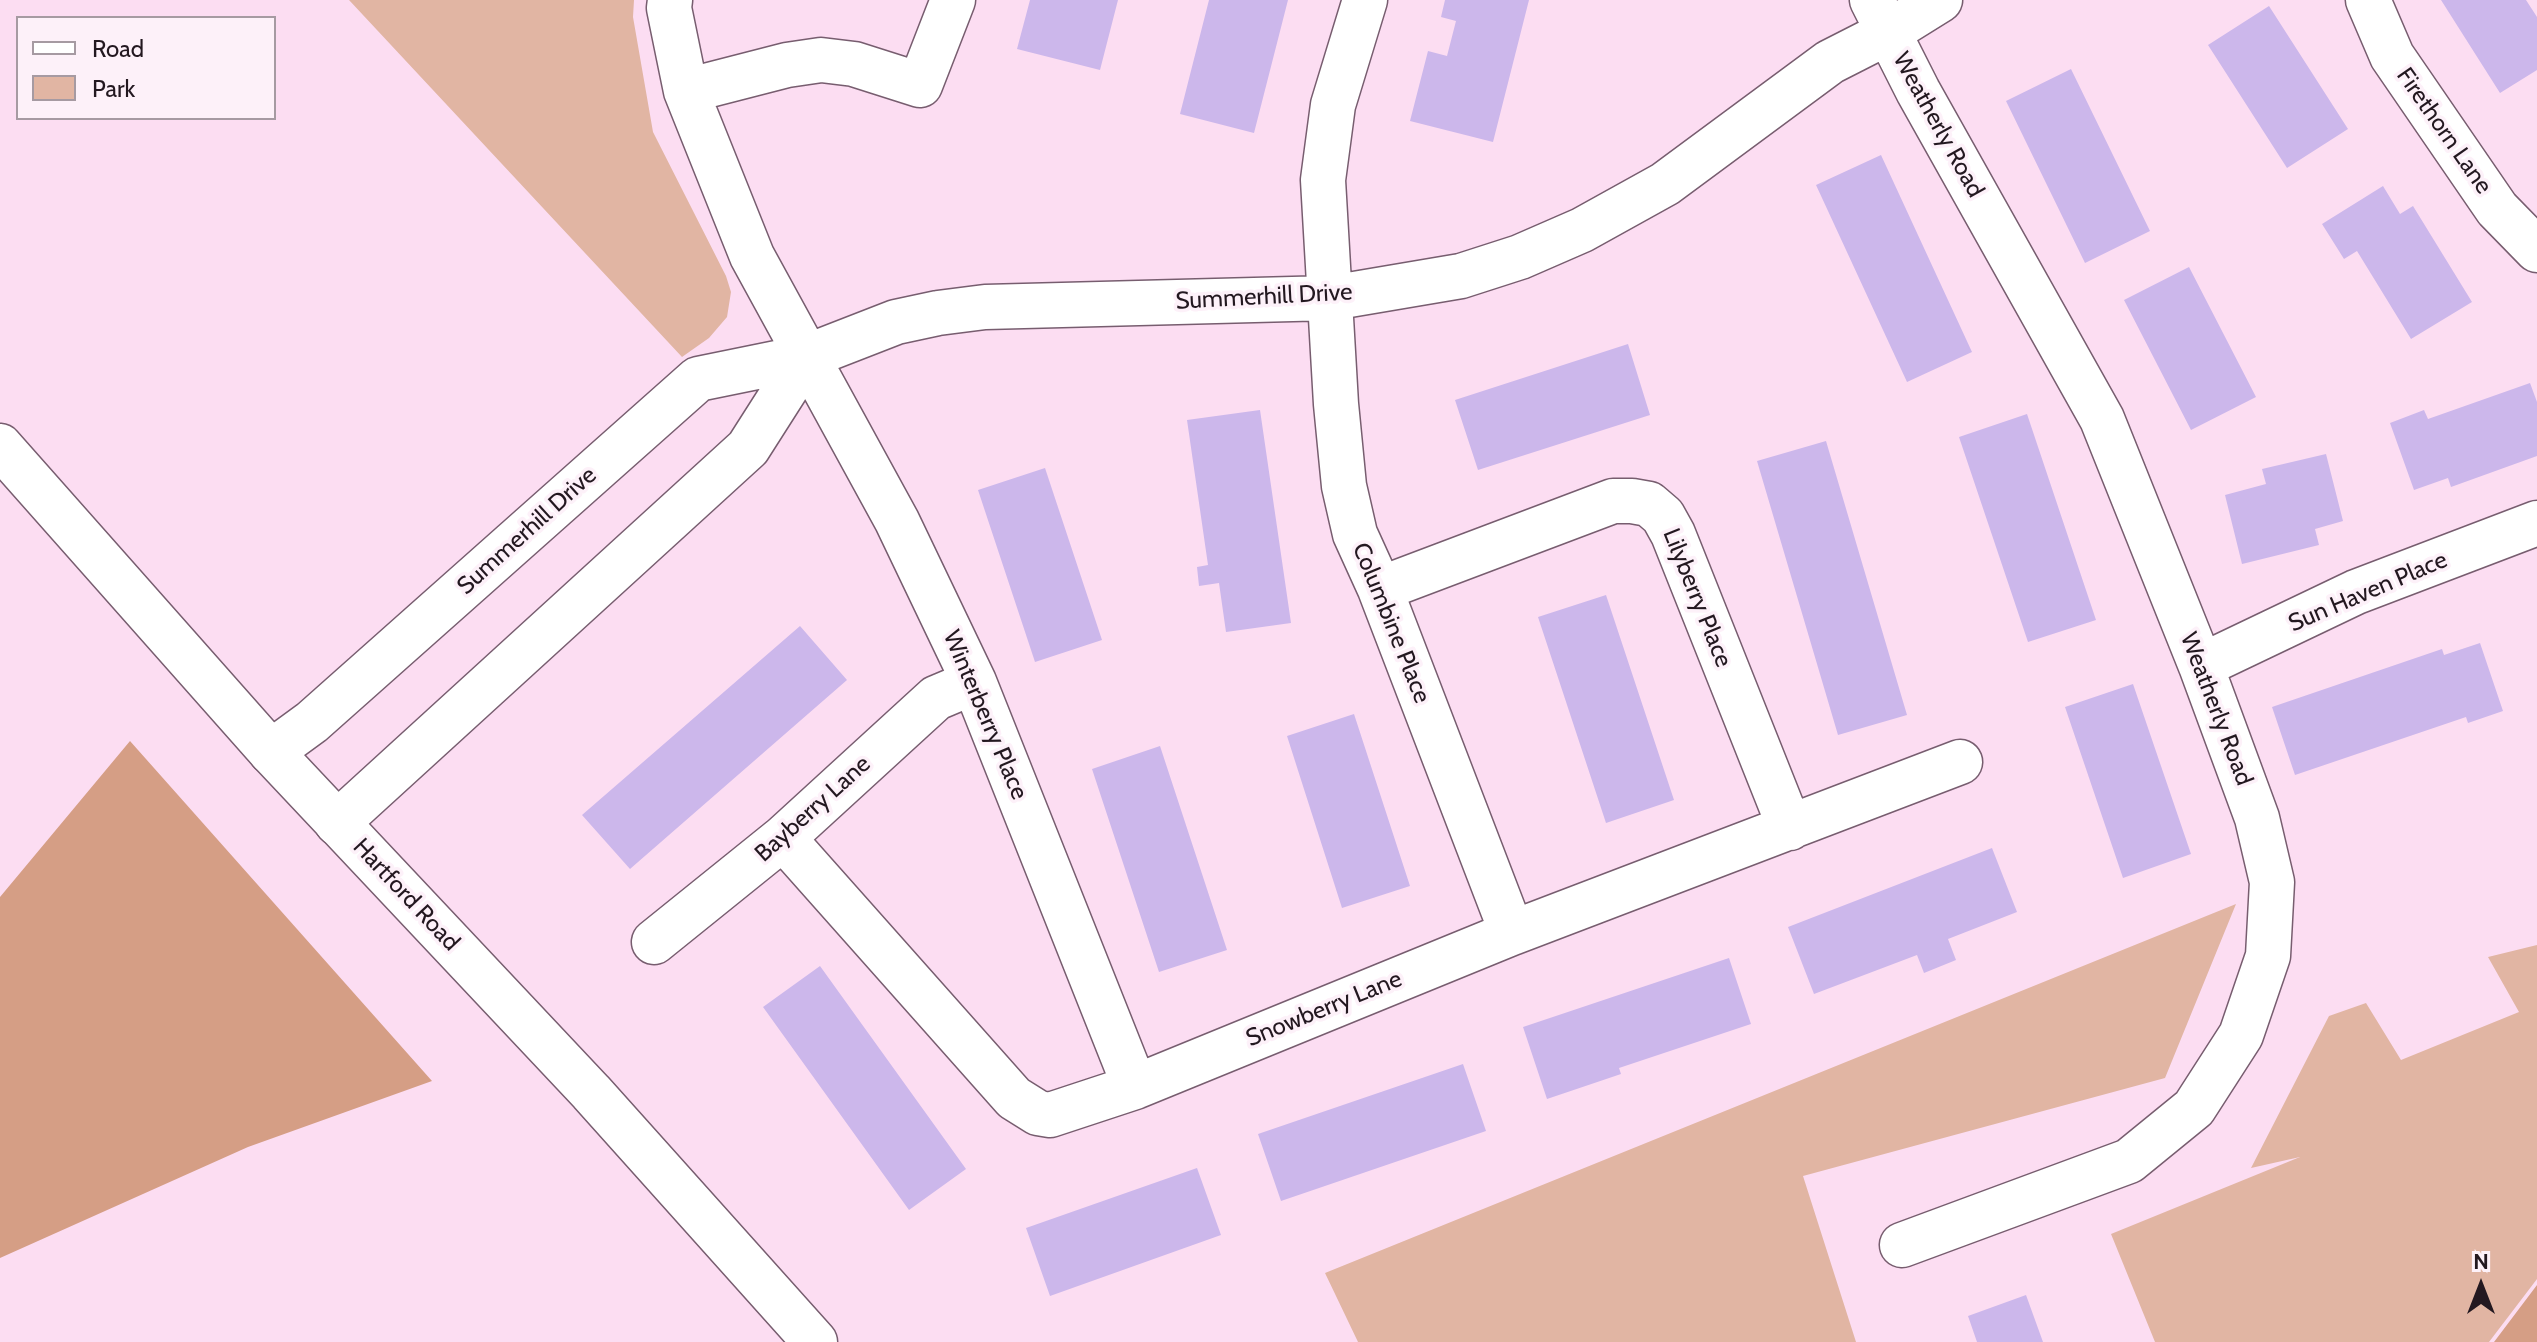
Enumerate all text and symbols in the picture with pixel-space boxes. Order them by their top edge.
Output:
legend [16,16,276,120]
text: Road [92,34,144,63]
street label: Weatherly Road [1886,47,1990,203]
street label: Firethorn Lane [2390,63,2498,199]
text: Park [92,74,135,103]
street label: Summerhill Drive [1175,278,1353,316]
street label: Summerhill Drive [452,461,602,601]
street label: Lilyberry Place [1656,525,1738,671]
street label: Columbine Place [1346,539,1436,707]
street label: Sun Haven Place [2284,546,2452,638]
street label: Winterberry Place [936,626,1034,804]
street label: Weatherly Road [2174,629,2258,789]
street label: Bayberry Lane [749,750,877,868]
street label: Hartford Road [347,833,465,957]
street label: Snowberry Lane [1242,965,1406,1053]
north arrow [2441,1246,2521,1326]
text: N [2473,1248,2489,1275]

